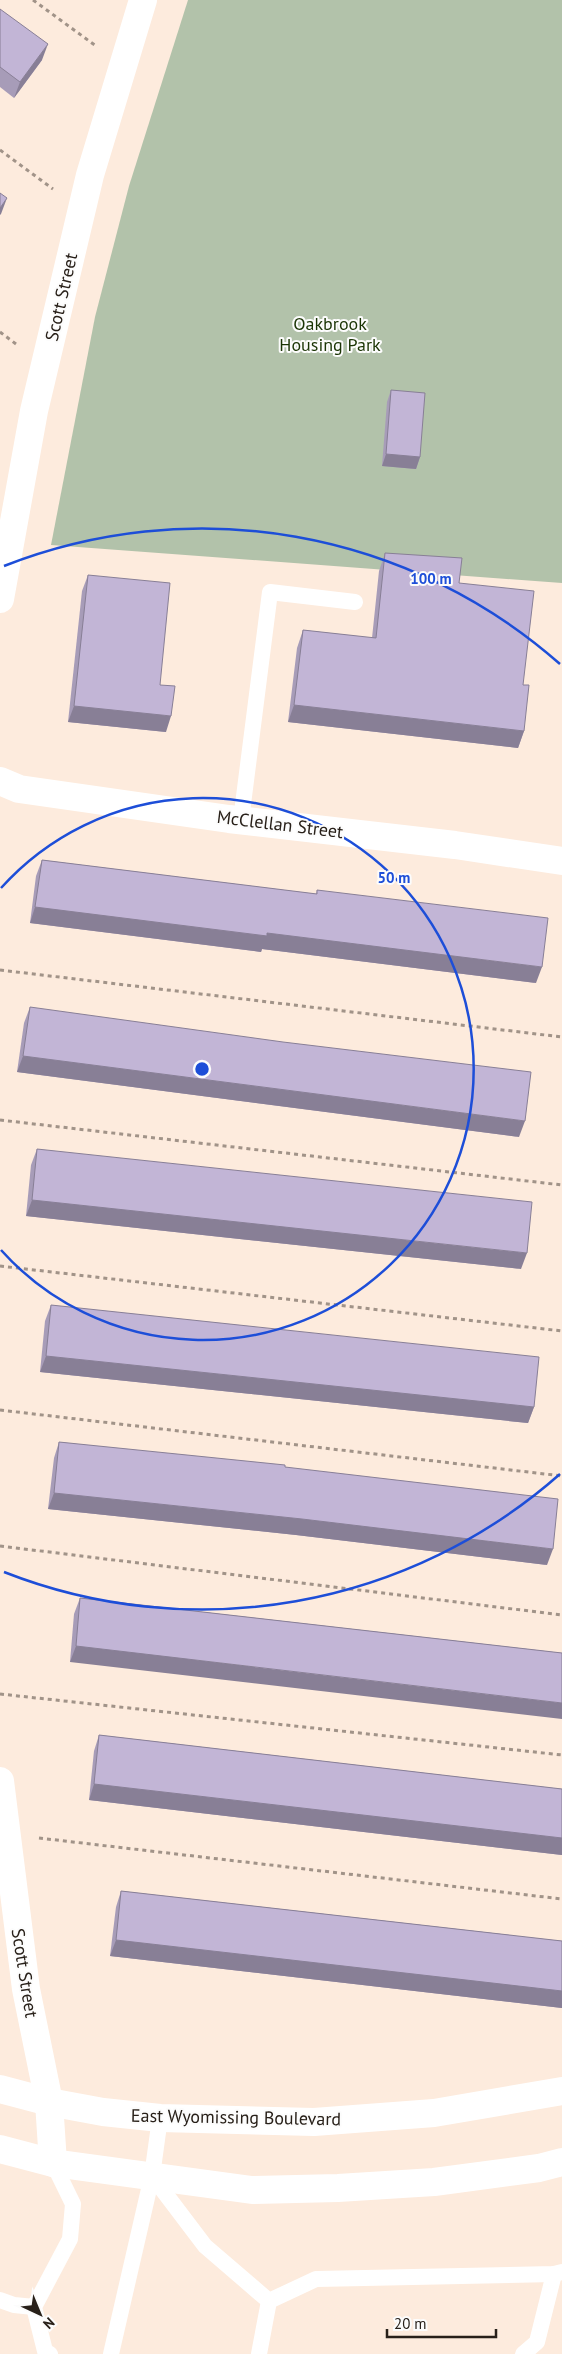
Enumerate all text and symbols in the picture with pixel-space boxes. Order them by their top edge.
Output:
street label: Scott Street [40,251,82,343]
park label: Oakbrook Housing Park [279,312,381,356]
text: 100 m [410,569,452,588]
street label: McClellan Street [216,805,344,843]
text: 50 m [378,868,410,887]
centre of rings [193,1060,211,1078]
street label: Scott Street [7,1927,43,2019]
street label: East Wyomissing Boulevard [131,2104,341,2130]
north arrow [15,2289,65,2339]
scale bar [387,2306,496,2338]
text: N [39,2314,59,2333]
text: 20 m [394,2314,427,2333]

